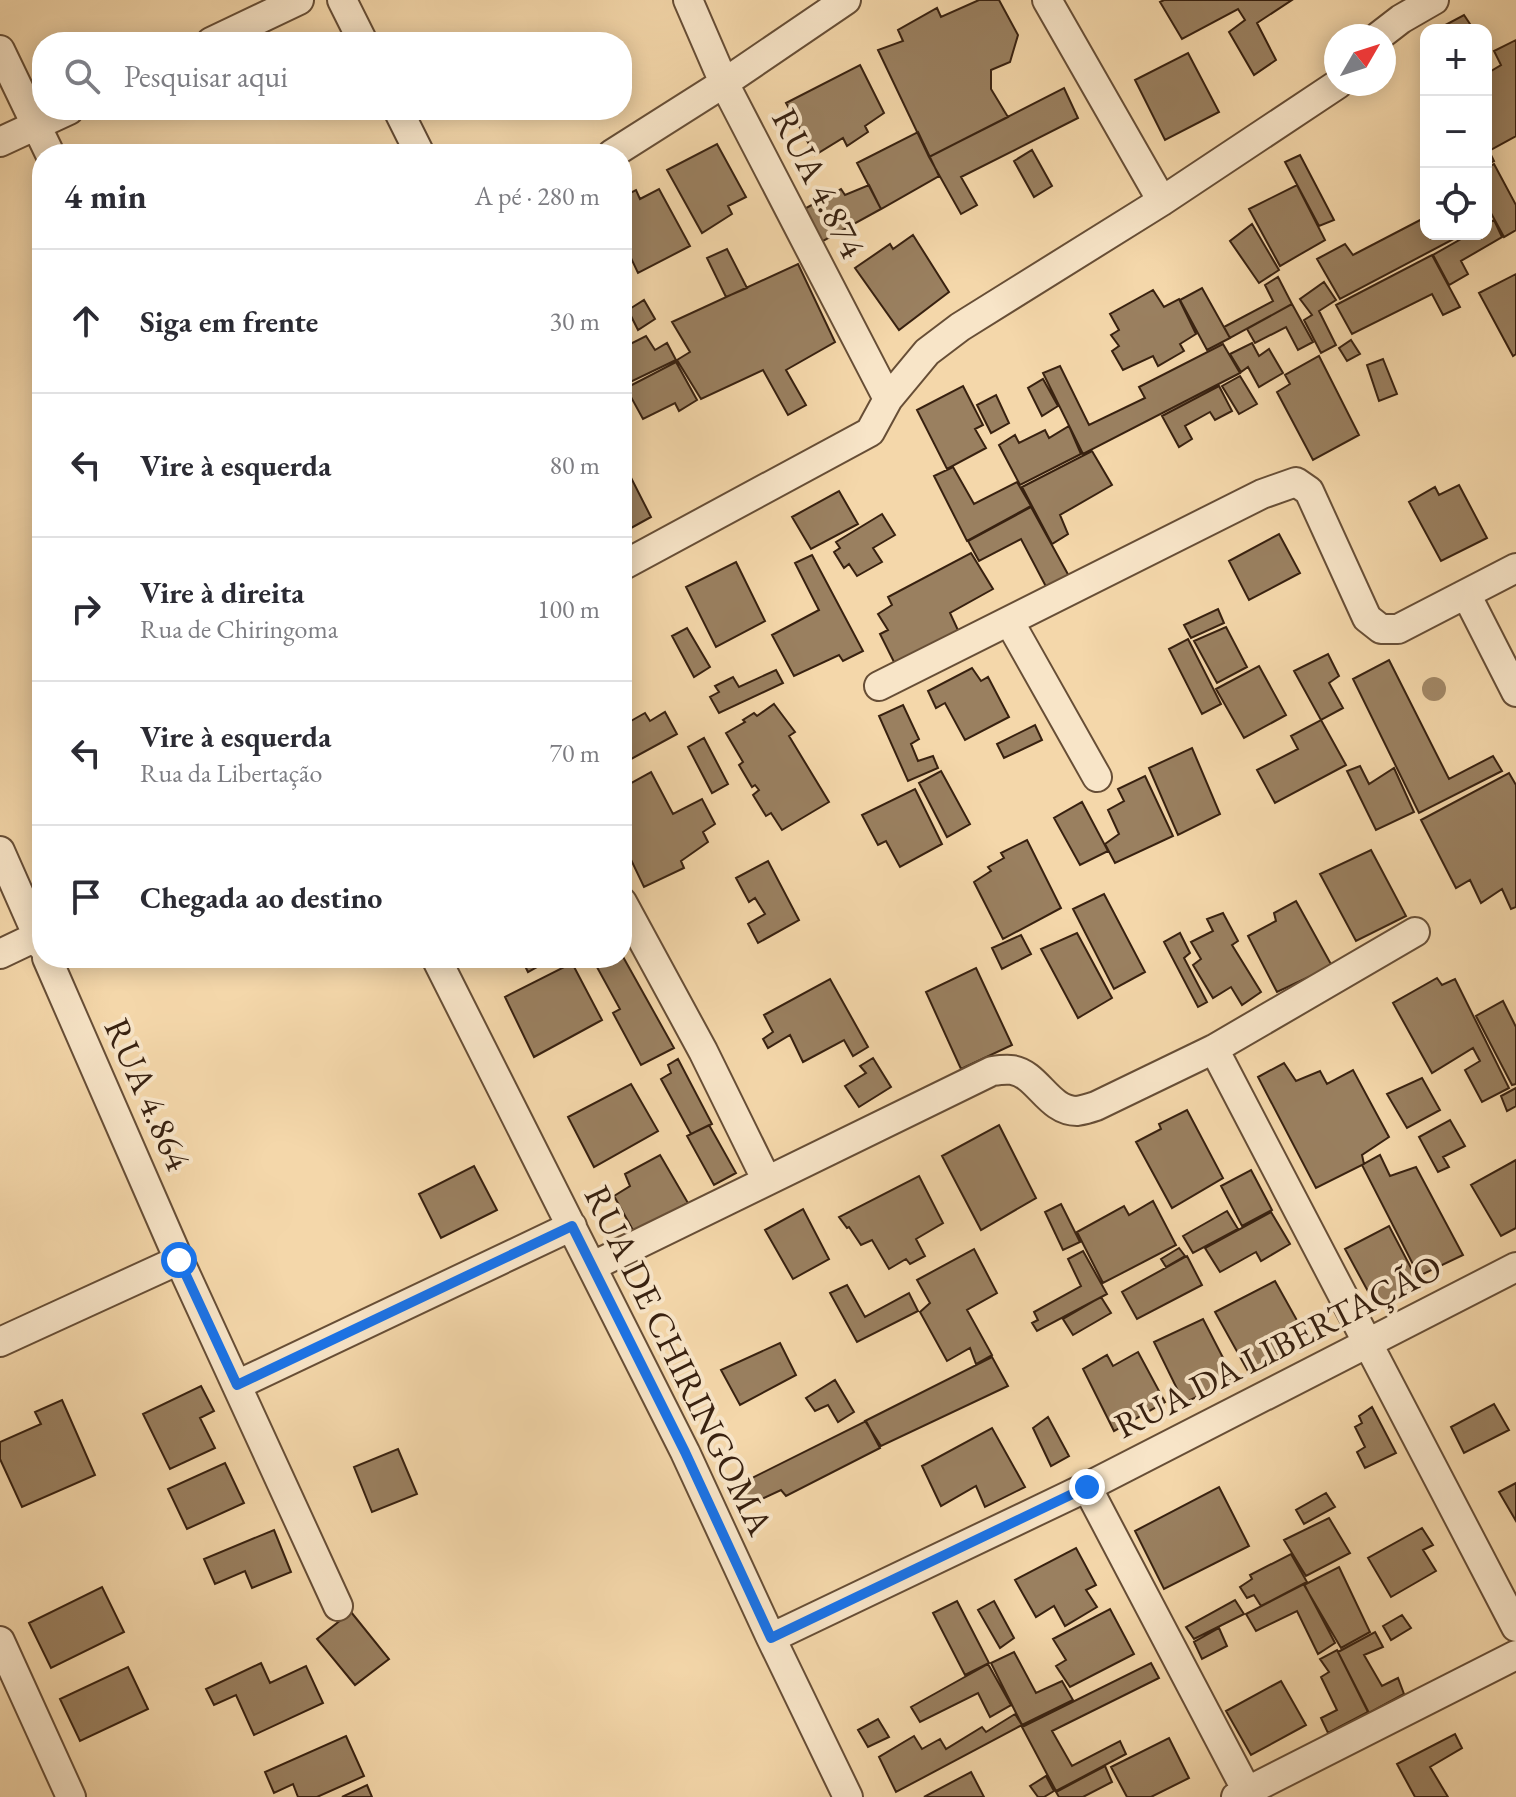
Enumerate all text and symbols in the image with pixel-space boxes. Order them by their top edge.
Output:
north arrow [1324,24,1396,96]
map controls [1420,24,1492,240]
button: + [1420,24,1492,96]
search box [32,32,632,120]
icon: search [60,54,104,98]
text: Pesquisar aqui [124,57,288,96]
button: − [1420,96,1492,168]
street label: RUA 4.874 [761,100,877,266]
button: locate [1420,168,1492,240]
text: 4 min [64,174,147,218]
text: A pé · 280 m [475,179,600,213]
icon: ahead [64,299,108,343]
text: Siga em frente [140,302,318,341]
text: 30 m [550,304,600,338]
icon: left [64,443,108,487]
text: Vire à esquerda [140,446,331,485]
text: 80 m [550,448,600,482]
text: Vire à direita [140,573,304,612]
icon: right [64,587,108,631]
text: 100 m [537,592,600,626]
text: Rua de Chiringoma [140,612,338,646]
text: Vire à esquerda [140,717,331,756]
icon: left [64,731,108,775]
text: 70 m [550,736,600,770]
text: Rua da Libertação [140,756,322,790]
icon: arrive [64,875,108,919]
text: Chegada ao destino [140,878,382,917]
street label: RUA 4.864 [94,1011,203,1178]
street label: RUA DE CHIRINGOMA [574,1177,785,1544]
route start [161,1242,197,1278]
street label: RUA DA LIBERTAÇÃO [1106,1243,1450,1449]
route end [1069,1469,1105,1505]

